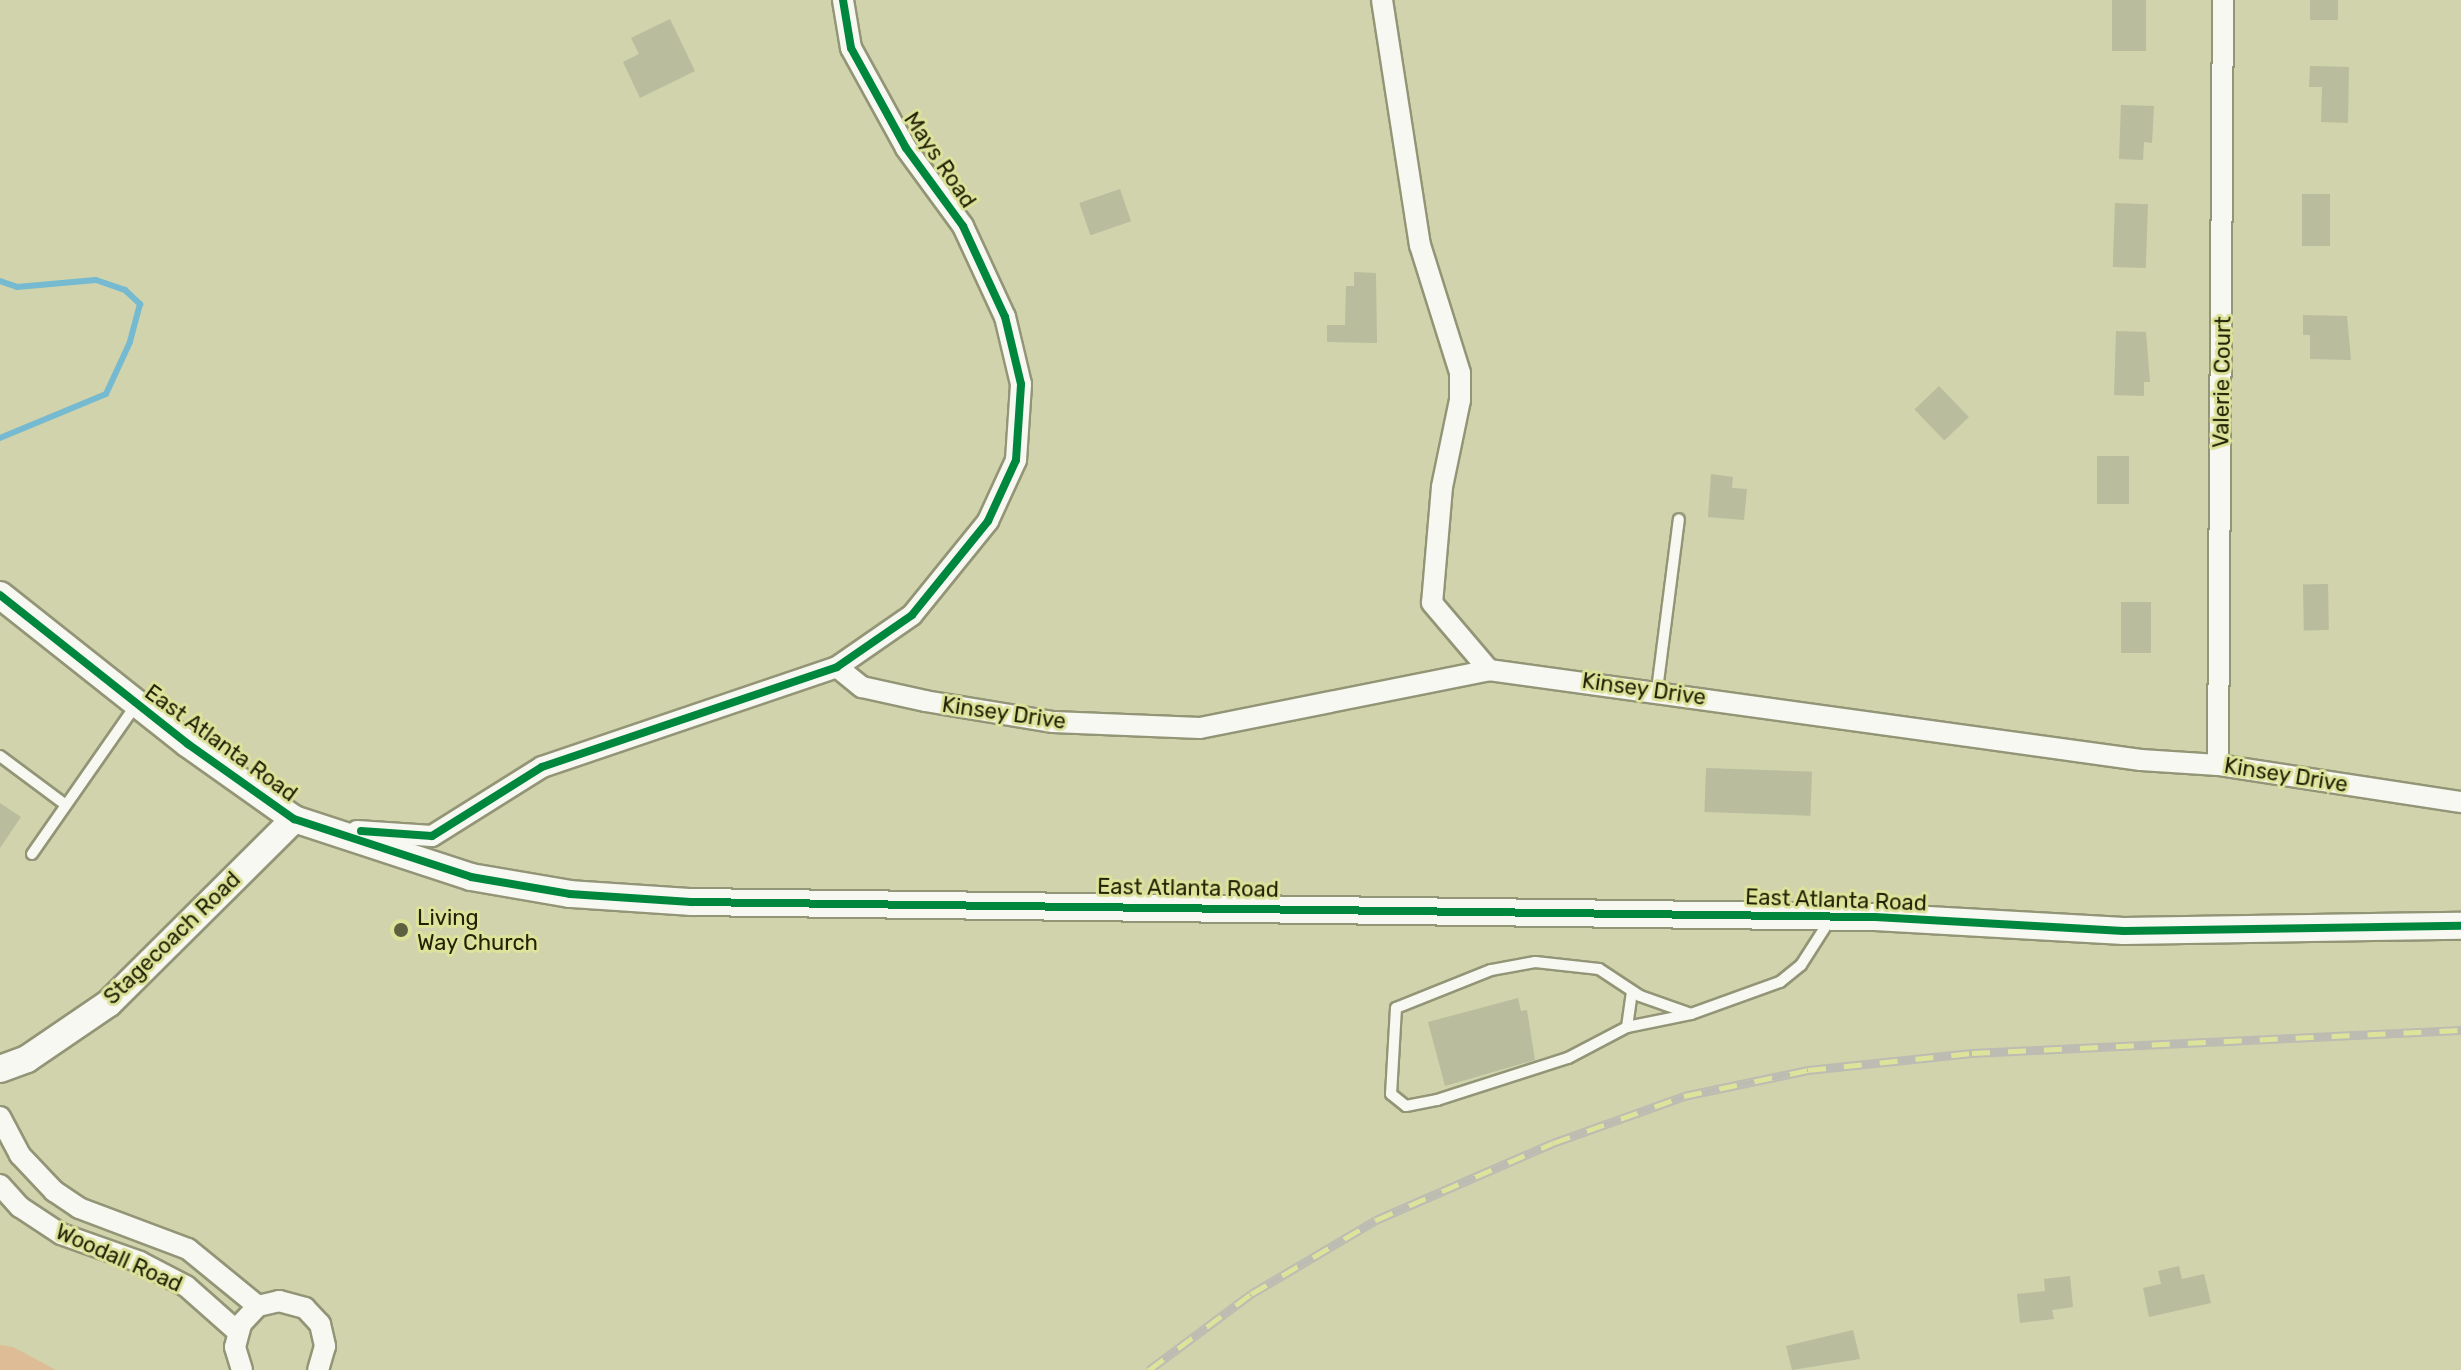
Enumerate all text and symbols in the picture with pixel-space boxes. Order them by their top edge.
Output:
street label: Mays Road [898,107,982,213]
street label: Valerie Court [2208,316,2236,448]
street label: Kinsey Drive [1580,667,1708,711]
street label: East Atlanta Road [139,679,303,807]
street label: Kinsey Drive [940,691,1068,735]
street label: Kinsey Drive [2222,752,2350,798]
street label: Stagecoach Road [98,866,246,1010]
street label: East Atlanta Road [1097,873,1279,903]
street label: East Atlanta Road [1744,884,1928,916]
place label: Living Way Church [417,904,539,956]
marker: Living Way Church [392,921,410,939]
street label: Woodall Road [52,1218,186,1298]

